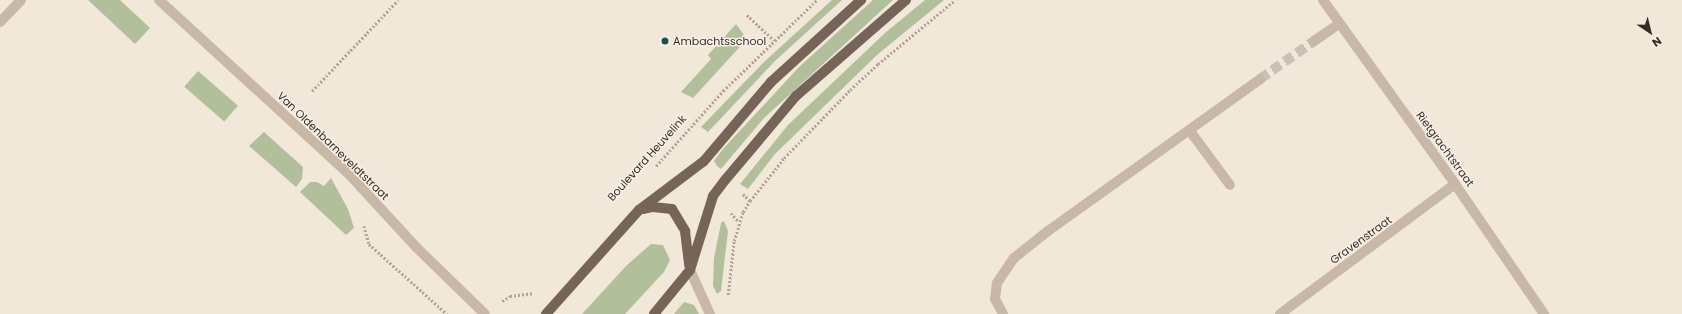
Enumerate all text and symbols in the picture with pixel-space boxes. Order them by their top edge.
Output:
north arrow [1630,12,1670,52]
text: N [1649,33,1665,51]
place label: Ambachtsschool [673,34,766,48]
marker: Ambachtsschool [660,36,670,46]
street label: Van Oldenbarneveldtstraat [274,89,392,203]
street label: Rietgrachtstraat [1413,109,1477,189]
street label: Boulevard Heuvelink [605,112,689,204]
street label: Gravenstraat [1328,213,1394,267]

